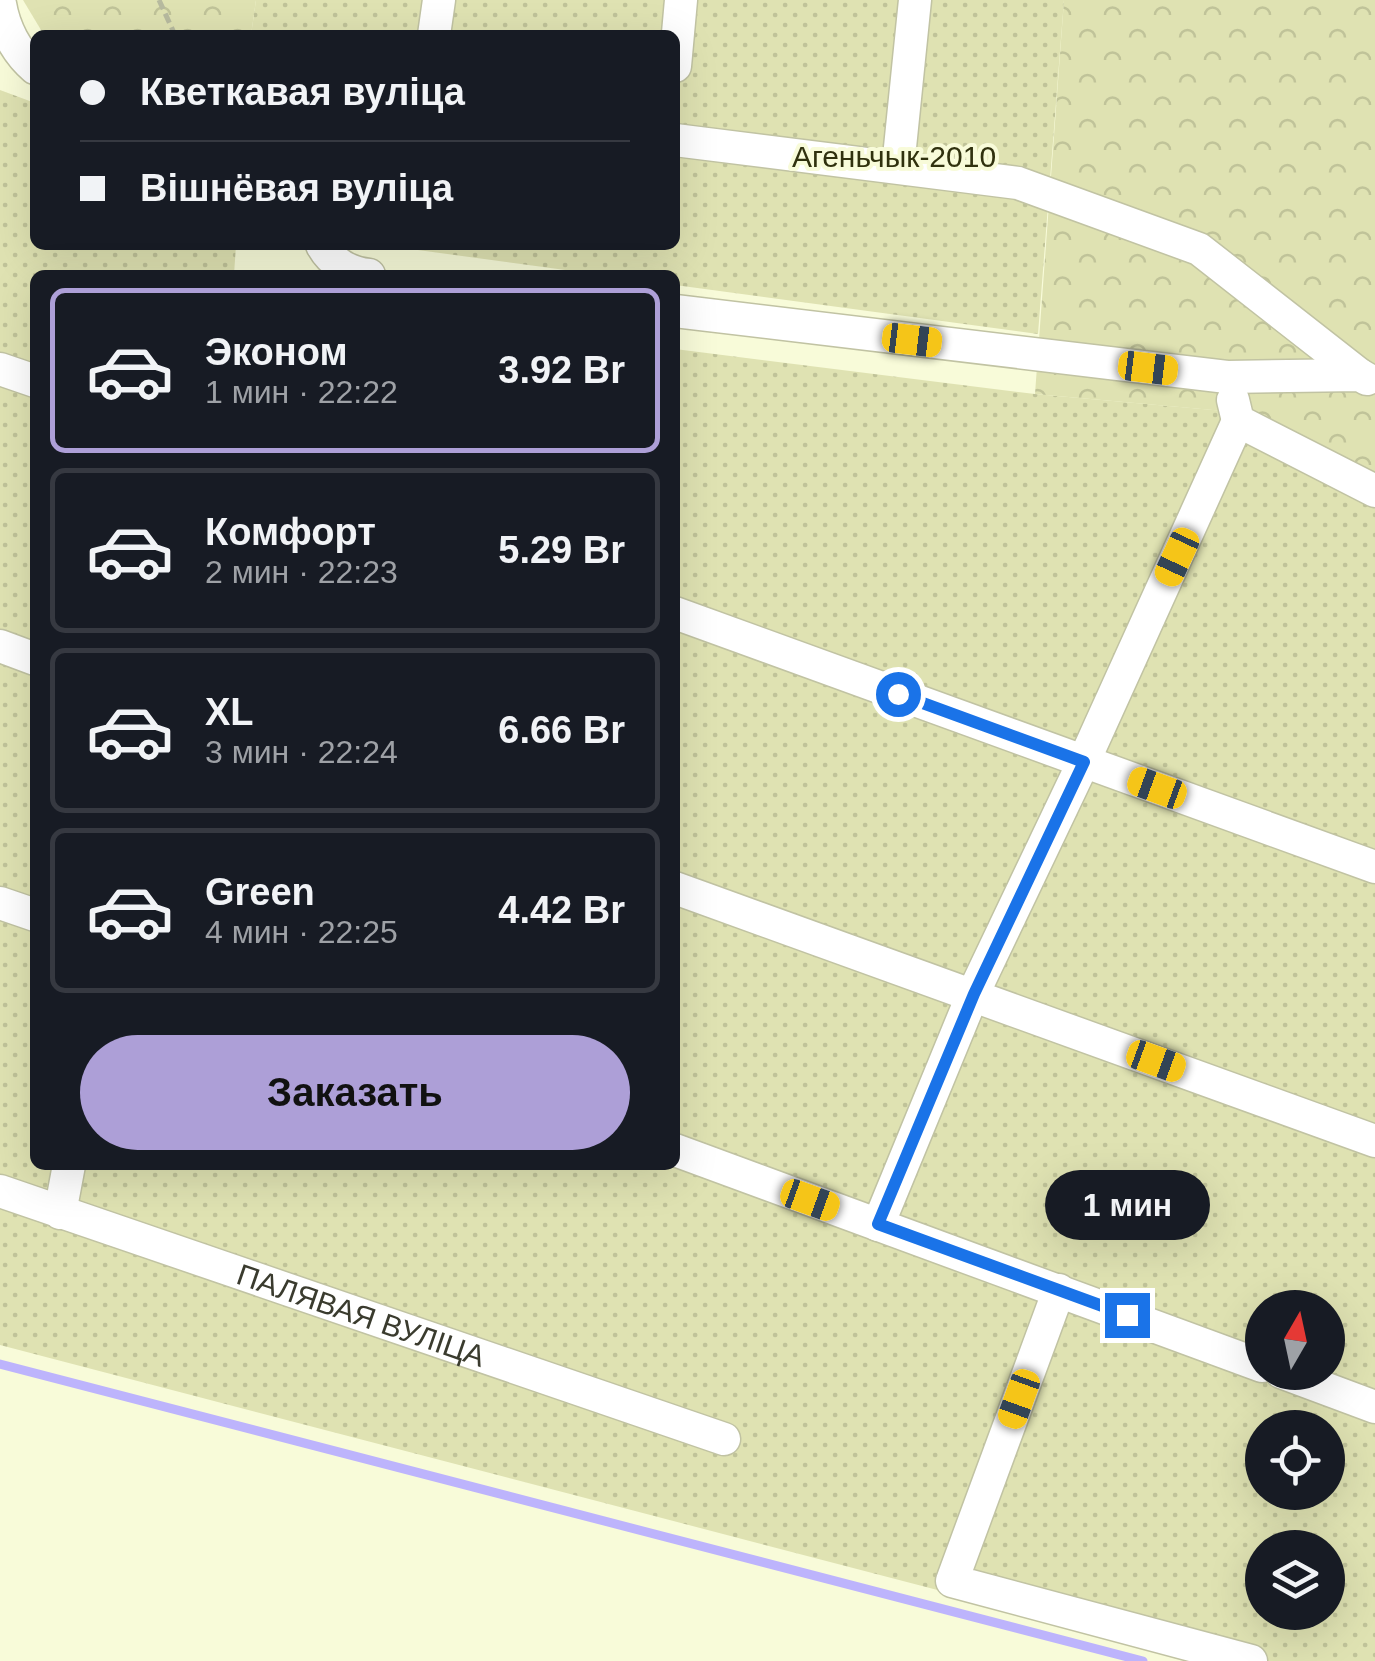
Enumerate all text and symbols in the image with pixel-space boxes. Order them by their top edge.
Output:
text: Кветкавая вуліца [140,71,465,113]
park label: Агеньчык-2010 [792,140,996,173]
text: Вішнёвая вуліца [140,167,453,209]
car [880,321,944,359]
icon: car [85,326,175,416]
text: Эконом [205,331,348,373]
text: 3.92 Br [498,349,625,391]
car [1116,349,1180,387]
text: 1 мин · 22:22 [205,374,398,410]
icon: car [85,506,175,596]
text: Комфорт [205,511,376,553]
car [1151,523,1203,591]
text: 5.29 Br [498,529,625,571]
text: 2 мин · 22:23 [205,554,398,590]
route start [876,672,921,717]
icon: car [85,686,175,776]
text: XL [205,691,254,733]
text: 6.66 Br [498,709,625,751]
text: 3 мин · 22:24 [205,734,398,770]
car [1124,764,1190,812]
icon: car [85,866,175,956]
text: Green [205,871,315,913]
text: 4.42 Br [498,889,625,931]
text: 4 мин · 22:25 [205,914,398,950]
button: Заказать [80,1035,630,1150]
car [1123,1037,1189,1085]
callout: 1 мин [1044,1170,1210,1240]
car [777,1176,843,1224]
text: 1 мин [1083,1187,1172,1223]
street label: ПАЛЯВАЯ ВУЛІЦА [233,1257,490,1373]
north arrow [1245,1290,1345,1390]
map controls [1245,1290,1345,1630]
route end [1105,1293,1150,1338]
car [995,1366,1043,1432]
button: locate [1245,1410,1345,1510]
button: layers [1245,1530,1345,1630]

